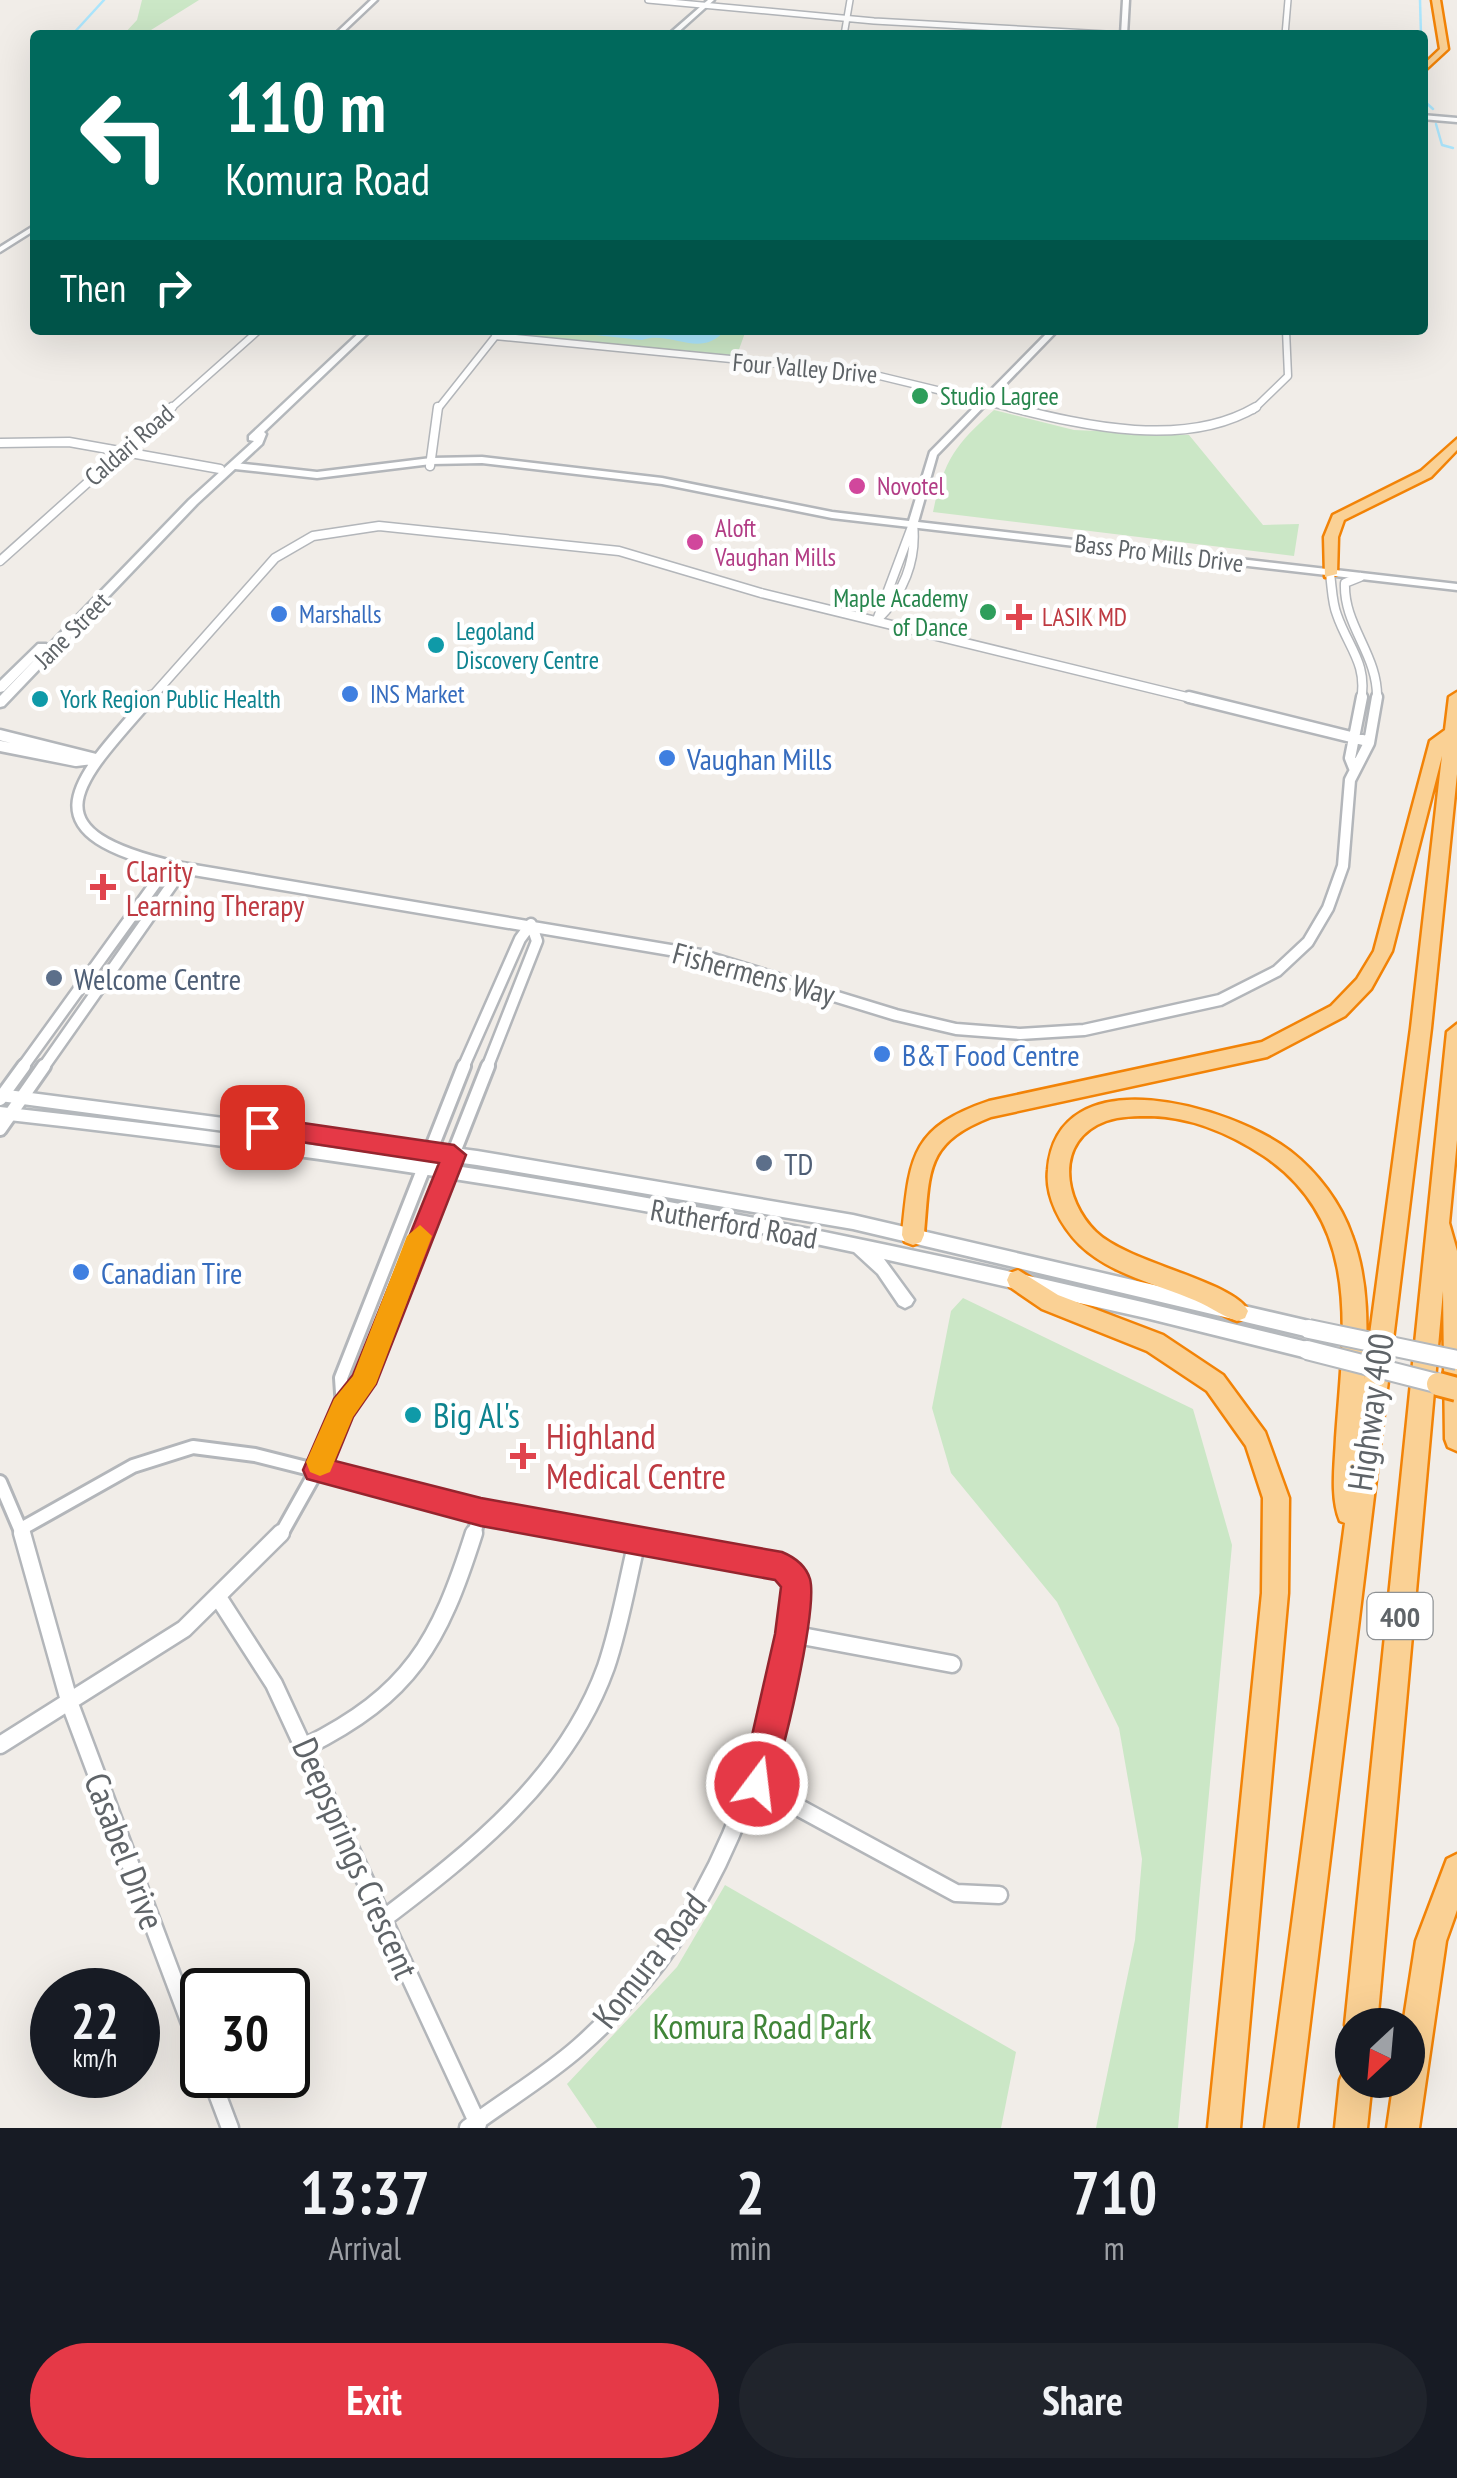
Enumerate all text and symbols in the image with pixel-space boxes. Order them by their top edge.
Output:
text: 110 m [225,61,386,151]
icon: left [60,70,190,200]
text: Komura Road [225,149,430,207]
icon: right [146,260,201,315]
text: Then [60,263,126,312]
street label: Four Valley Drive [731,346,879,390]
place label: Studio Lagree [940,380,1059,412]
marker: Studio Lagree [909,385,931,407]
street label: Caldari Road [78,397,180,493]
place label: Novotel [877,470,945,502]
marker: Novotel [846,475,868,497]
place label: Aloft Vaughan Mills [714,512,836,573]
street label: Bass Pro Mills Drive [1073,527,1245,579]
marker: Aloft Vaughan Mills [684,531,706,553]
place label: Maple Academy of Dance [833,582,969,643]
street label: Jane Street [27,585,117,675]
place label: Marshalls [299,598,381,630]
marker: Maple Academy of Dance [977,601,999,623]
place label: LASIK MD [1042,601,1127,633]
marker: Marshalls [268,603,290,625]
marker: LASIK MD [1006,604,1032,630]
place label: Legoland Discovery Centre [456,615,599,676]
marker: Legoland Discovery Centre [425,634,447,656]
place label: INS Market [370,678,465,710]
place label: York Region Public Health [60,683,281,715]
marker: INS Market [339,683,361,705]
marker: York Region Public Health [29,688,51,710]
place label: Vaughan Mills [686,739,832,778]
marker: Vaughan Mills [656,747,678,769]
place label: Clarity Learning Therapy [126,851,305,924]
marker: Clarity Learning Therapy [90,874,116,900]
street label: Fishermens Way [669,933,840,1014]
place label: Welcome Centre [74,959,241,998]
marker: Welcome Centre [43,967,65,989]
place label: B&T Food Centre [902,1035,1080,1074]
marker: B&T Food Centre [871,1043,893,1065]
pin [220,1085,305,1170]
icon: arrive [235,1100,290,1155]
place label: TD [784,1144,813,1183]
marker: TD [753,1152,775,1174]
street label: Rutherford Road [648,1189,820,1257]
place label: Canadian Tire [101,1253,242,1292]
marker: Canadian Tire [70,1261,92,1283]
street label: Highway 400 [1336,1330,1404,1494]
place label: Big Al's [433,1392,520,1438]
marker: Big Al's [402,1404,424,1426]
place label: Highland Medical Centre [546,1413,726,1499]
marker: Highland Medical Centre [510,1443,536,1469]
road number: 400 [1368,1593,1432,1639]
street label: Deepsprings Crescent [282,1730,430,1986]
position arrow [705,1732,809,1836]
street label: Casabel Drive [74,1766,176,1936]
street label: Komura Road [582,1883,716,2037]
speed limit sign: 30 [180,1968,310,2098]
text: 22 [71,1988,119,2053]
park label: Komura Road Park [652,2003,872,2049]
north arrow [1335,2008,1425,2098]
map controls [1335,2008,1425,2098]
text: km/h [73,2042,117,2074]
text: 13:37 [300,2153,430,2231]
text: 2 [736,2153,765,2231]
text: 710 [1071,2153,1157,2231]
text: Arrival [329,2227,401,2269]
text: min [729,2227,771,2269]
text: m [1104,2227,1125,2269]
button: Exit [30,2343,719,2458]
button: Share [739,2343,1427,2458]

